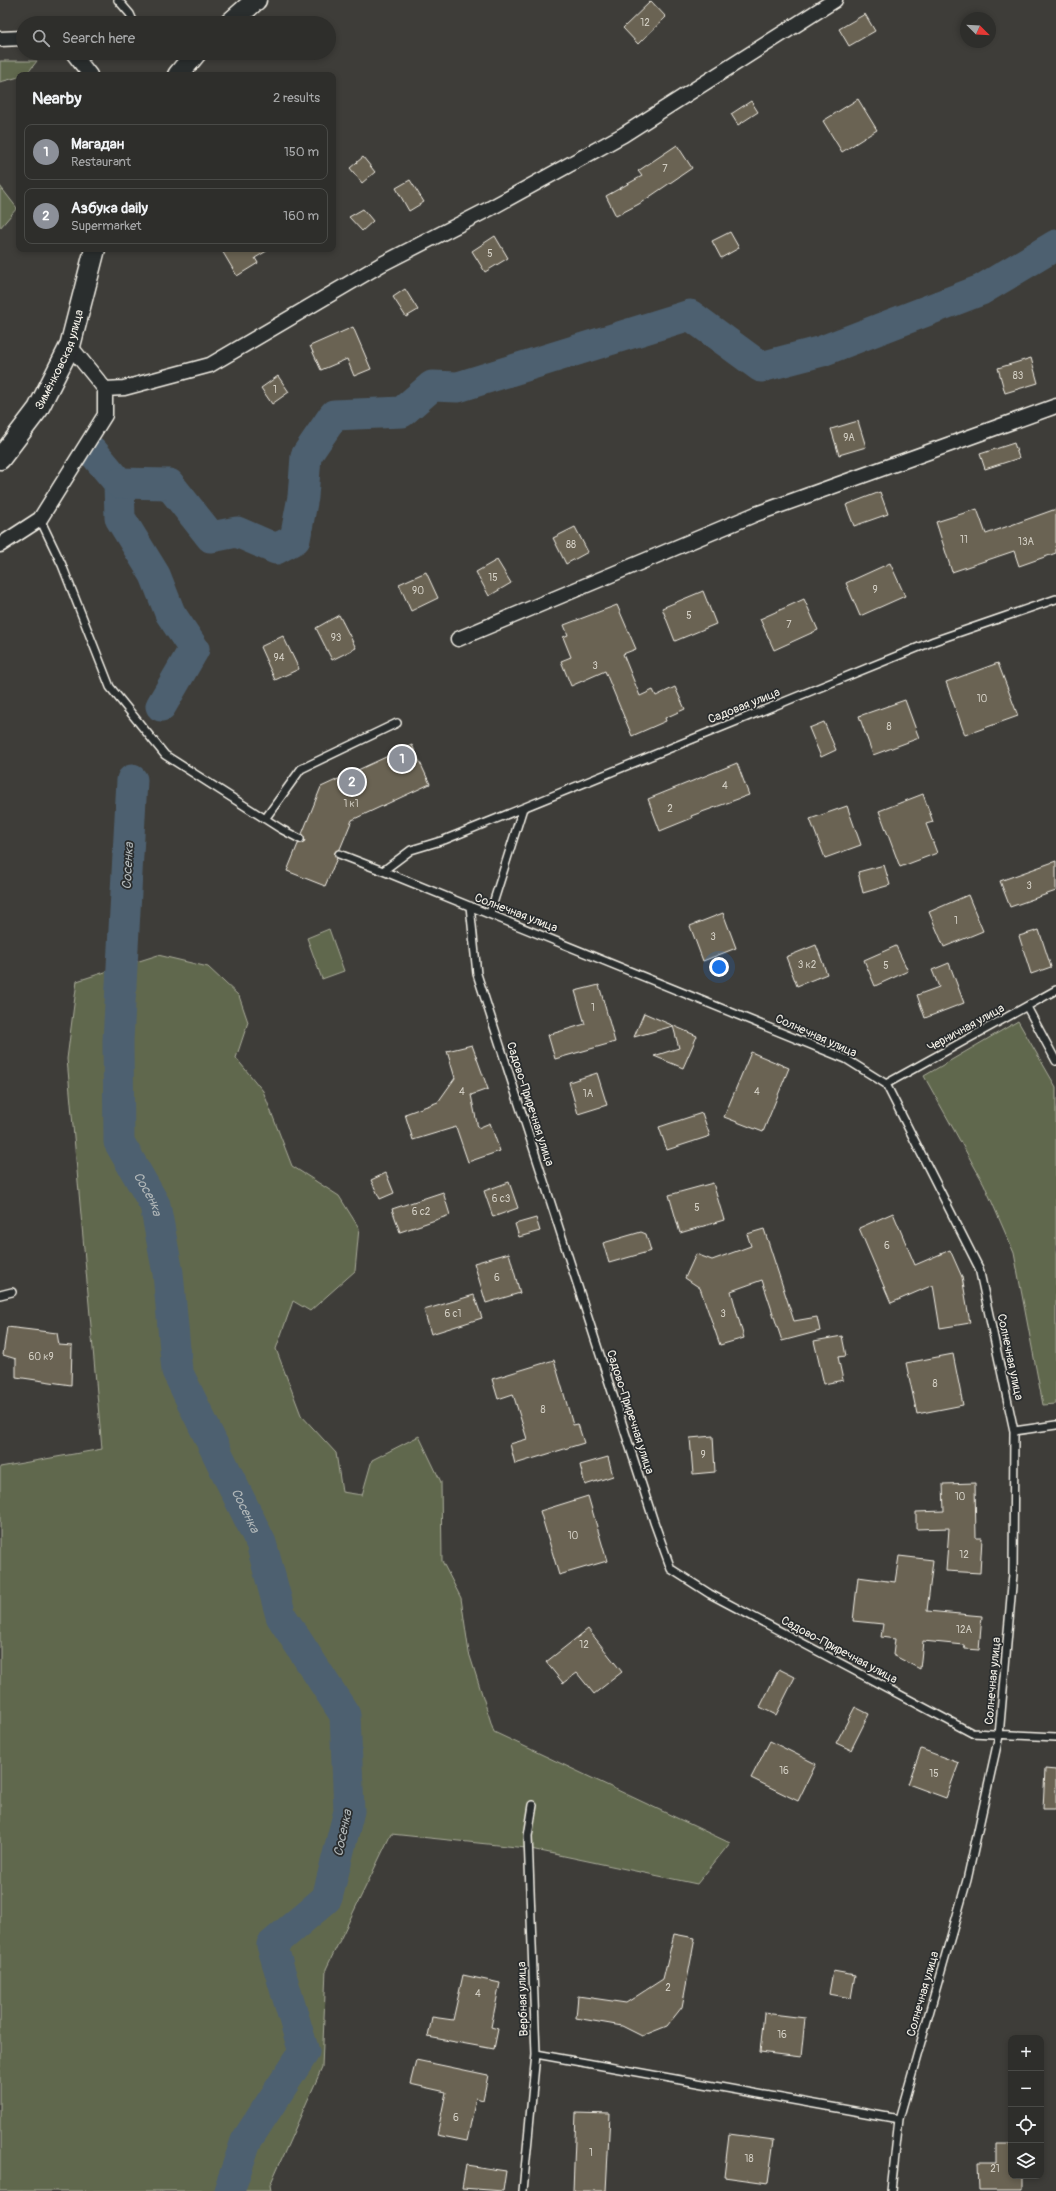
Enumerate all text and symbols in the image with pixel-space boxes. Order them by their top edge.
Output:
north arrow [960,12,996,48]
search box [16,16,336,60]
house number: 12 [640,17,650,29]
icon: search [30,27,52,49]
text: Search here [62,29,135,48]
text: Nearby [32,88,81,109]
text: 2 results [273,90,320,106]
text: Магадан [71,135,124,154]
text: 1 [43,144,49,160]
text: 150 m [284,144,319,160]
text: Restaurant [71,154,131,170]
house number: 7 [662,163,668,175]
text: Азбука daily [71,199,148,218]
text: 2 [42,208,50,224]
text: 160 m [283,208,319,224]
text: Supermarket [71,218,142,234]
house number: 5 [487,248,493,260]
street label: Зимёнковская улица [31,308,87,412]
house number: 83 [1013,370,1024,382]
house number: 1 [273,384,277,396]
house number: 9А [843,432,855,444]
house number: 11 [960,534,968,546]
house number: 13А [1018,536,1034,548]
house number: 88 [566,539,576,551]
house number: 15 [488,572,498,584]
house number: 9 [872,584,878,596]
house number: 90 [412,585,424,597]
house number: 5 [686,610,692,622]
house number: 7 [786,619,792,631]
house number: 93 [331,632,342,644]
house number: 94 [274,652,285,664]
house number: 3 [592,660,598,672]
street label: Садовая улица [706,685,783,727]
house number: 10 [977,693,988,705]
house number: 8 [886,721,892,733]
pin: 1 [389,744,415,774]
pin: 2 [339,767,365,797]
house number: 4 [722,780,728,792]
house number: 1 к1 [343,798,359,810]
house number: 2 [667,803,673,815]
water label: Сосенка [119,841,137,890]
house number: 3 [1026,880,1032,892]
street label: Солнечная улица [472,890,560,936]
house number: 1 [954,915,958,927]
house number: 3 [710,931,716,943]
your location [709,957,729,977]
house number: 3 к2 [798,959,817,971]
house number: 5 [883,960,889,972]
street label: Черничная улица [925,1000,1008,1055]
house number: 1 [591,1002,595,1014]
street label: Солнечная улица [773,1011,860,1061]
street label: Садово-Приречная улица [503,1040,557,1168]
house number: 4 [459,1086,465,1098]
house number: 4 [754,1086,760,1098]
house number: 1А [583,1088,594,1100]
water label: Сосенка [130,1169,165,1218]
house number: 6 с3 [492,1193,511,1205]
house number: 5 [694,1202,700,1214]
house number: 6 с2 [412,1206,431,1218]
house number: 6 [884,1240,890,1252]
house number: 6 [494,1272,500,1284]
house number: 6 с1 [445,1308,462,1320]
house number: 3 [720,1308,726,1320]
street label: Солнечная улица [994,1312,1027,1402]
street label: Садово-Приречная улица [603,1348,657,1476]
house number: 60 к9 [28,1351,54,1363]
house number: 8 [932,1378,938,1390]
house number: 8 [540,1404,546,1416]
house number: 9 [700,1449,706,1461]
water label: Сосенка [228,1486,263,1536]
house number: 10 [955,1491,966,1503]
house number: 10 [568,1530,579,1542]
house number: 12 [959,1549,969,1561]
street label: Садово-Приречная улица [778,1613,900,1687]
house number: 12А [956,1624,973,1636]
street label: Солнечная улица [982,1636,1004,1725]
house number: 12 [579,1639,589,1651]
house number: 16 [779,1765,789,1777]
house number: 15 [929,1768,939,1780]
water label: Сосенка [330,1807,356,1858]
street label: Солнечная улица [904,1949,942,2038]
street label: Вербная улица [514,1961,532,2037]
house number: 2 [665,1982,671,1994]
house number: 4 [475,1988,481,2000]
house number: 16 [777,2029,787,2041]
map controls [1008,2035,1044,2179]
button: + [1008,2035,1044,2071]
button: − [1008,2071,1044,2107]
button: locate [1008,2107,1044,2143]
house number: 6 [453,2112,459,2124]
button: layers [1008,2143,1044,2179]
house number: 1 [589,2147,593,2159]
house number: 18 [745,2153,753,2165]
house number: 21 [990,2163,1000,2175]

